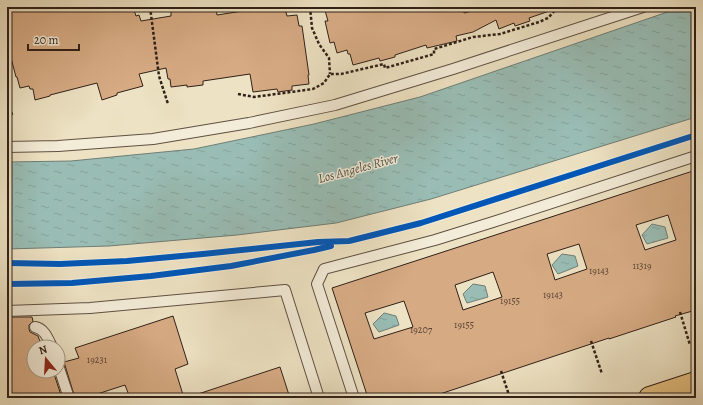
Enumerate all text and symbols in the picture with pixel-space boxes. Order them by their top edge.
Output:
scale bar [28,26,79,52]
text: 20 m [34,32,58,48]
water label: Los Angeles River [316,149,400,187]
house number: 11319 [633,259,652,272]
house number: 19143 [589,264,609,277]
house number: 19143 [543,288,563,301]
house number: 19155 [500,294,520,307]
house number: 19155 [454,318,474,331]
house number: 19207 [410,323,433,336]
north arrow [26,339,66,379]
text: N [37,342,49,358]
house number: 19231 [87,353,108,366]

